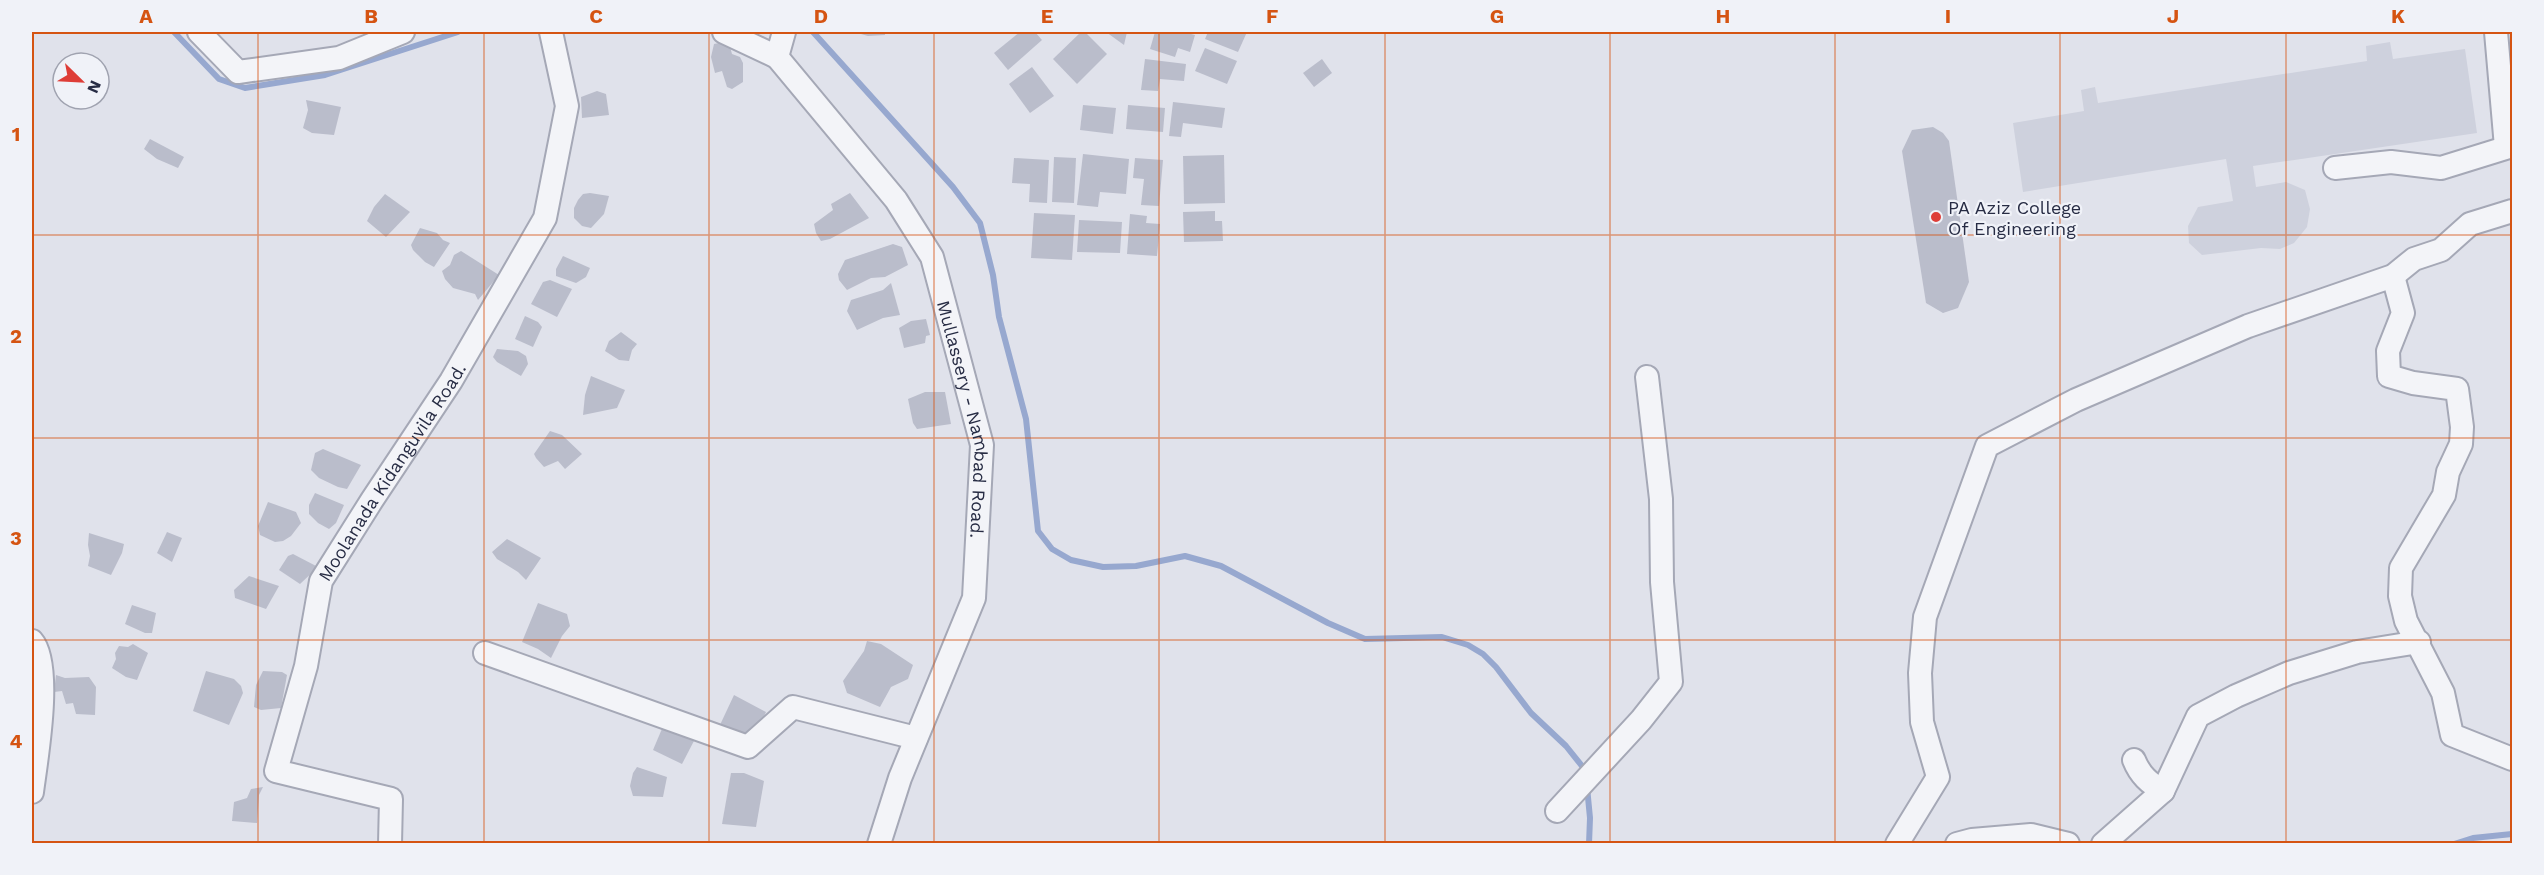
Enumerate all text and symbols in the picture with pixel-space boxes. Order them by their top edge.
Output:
text: A [139,4,153,28]
text: B [364,4,378,28]
text: C [589,4,603,28]
text: D [814,4,828,28]
text: E [1041,4,1053,28]
text: F [1266,4,1278,28]
text: G [1490,4,1504,28]
text: H [1716,4,1730,28]
text: I [1945,4,1951,28]
text: J [2167,4,2179,28]
text: K [2391,4,2405,28]
north arrow [51,51,111,111]
text: N [83,78,105,96]
text: 1 [12,122,20,146]
place label: PA Aziz College Of Engineering [1948,197,2081,239]
marker: PA Aziz College Of Engineering [1929,210,1943,224]
street label: Mullassery - Nambad Road. [933,298,994,539]
text: 2 [10,324,22,348]
street label: Moolanada Kidanguvila Road. [313,359,470,585]
text: 3 [10,526,22,550]
text: 4 [10,729,23,753]

